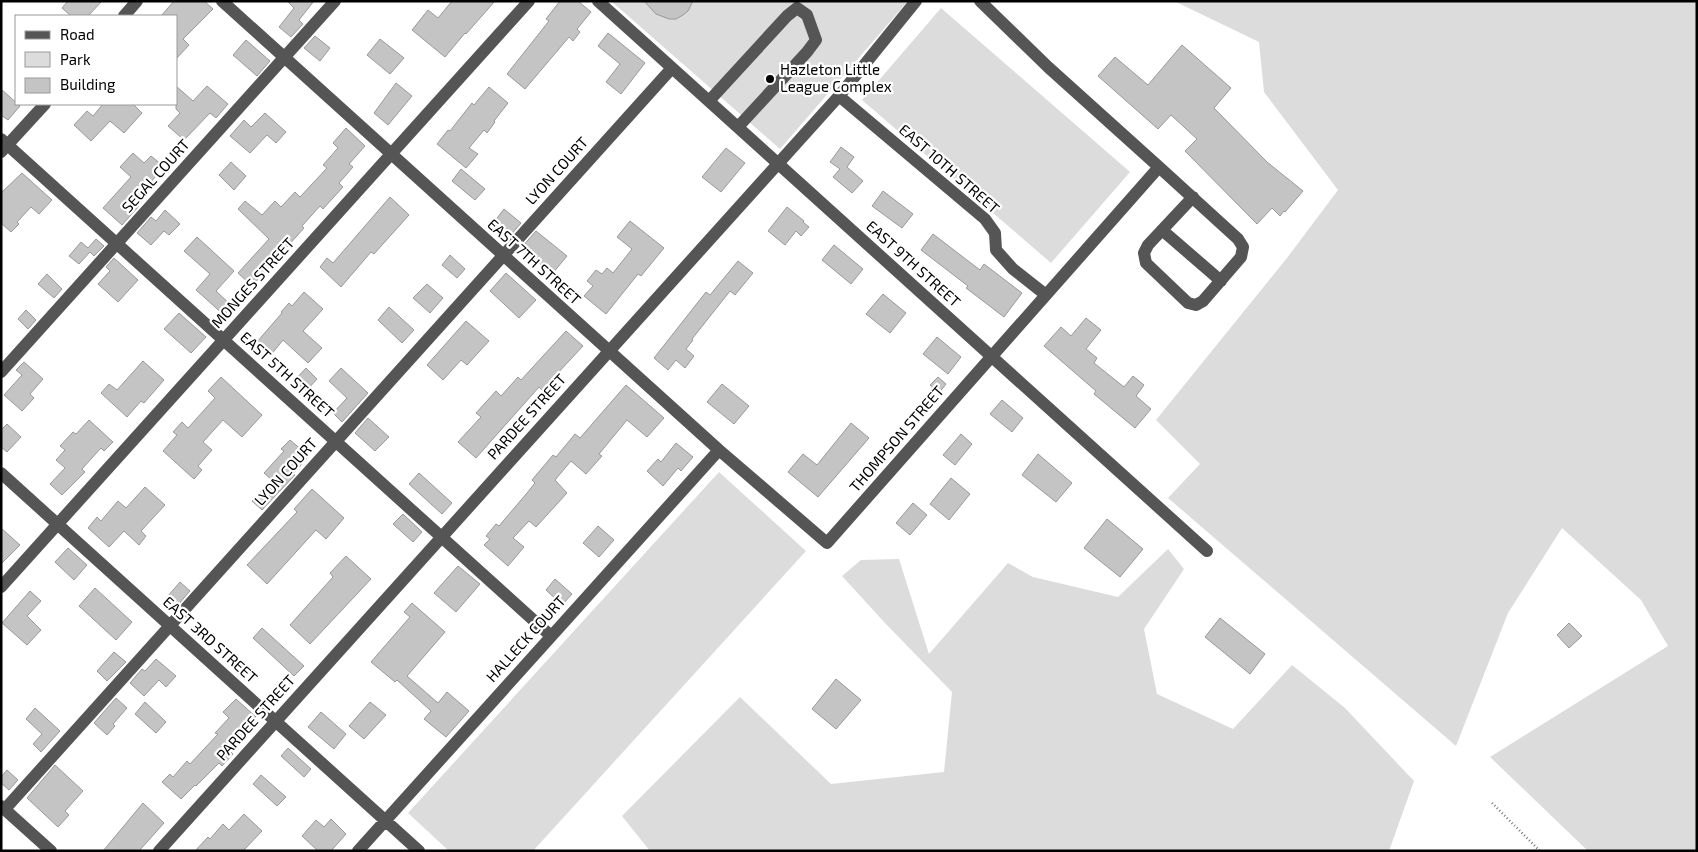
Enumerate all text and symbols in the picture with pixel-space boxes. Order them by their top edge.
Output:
legend [15,15,178,105]
text: Road [60,25,95,43]
text: Park [60,50,91,68]
place label: Hazleton Little League Complex [780,60,892,95]
marker: Hazleton Little League Complex [764,73,776,85]
text: Building [60,75,116,93]
street label: EAST 10TH STREET [896,120,1004,217]
street label: LYON COURT [521,133,592,208]
street label: SEGAL COURT [118,135,193,216]
street label: EAST 7TH STREET [484,215,585,308]
street label: EAST 9TH STREET [863,216,965,310]
street label: MONGES STREET [207,233,298,331]
street label: EAST 5TH STREET [237,327,338,421]
street label: PARDEE STREET [483,370,570,463]
street label: THOMPSON STREET [845,381,948,495]
street label: LYON COURT [250,434,321,509]
street label: HALLECK COURT [482,591,569,685]
street label: EAST 3RD STREET [160,592,262,687]
street label: PARDEE STREET [212,671,299,764]

